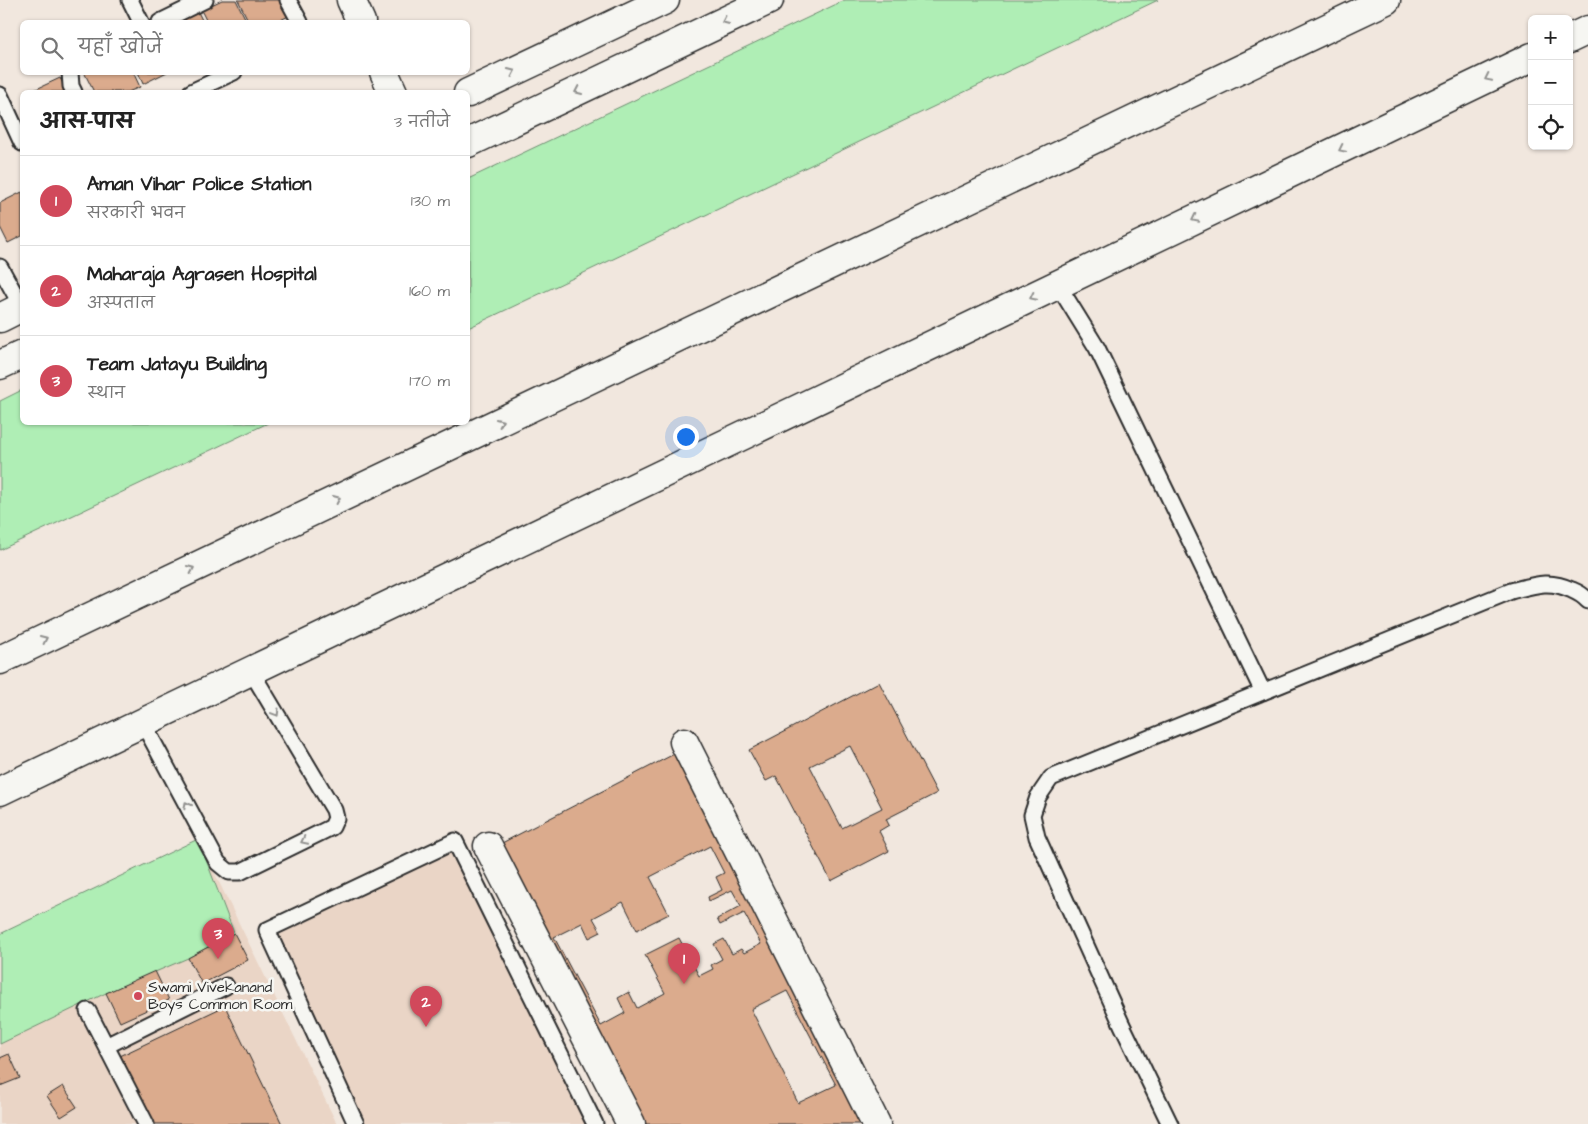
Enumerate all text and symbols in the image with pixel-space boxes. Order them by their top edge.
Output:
one-way arrow [721,15,730,25]
map controls [1528,15,1573,150]
button: + [1528,15,1573,60]
search box [20,20,470,75]
icon: search [38,34,66,62]
text: यहाँ खोजें [78,34,162,61]
button: − [1528,60,1573,105]
one-way arrow [507,68,516,78]
one-way arrow [1484,72,1493,82]
one-way arrow [574,85,583,95]
button: locate [1528,105,1573,150]
text: आस-पास [40,107,134,136]
text: 3 नतीजे [394,111,450,133]
one-way arrow [1338,142,1347,152]
text: Aman Vihar Police Station [87,171,312,198]
text: 1 [55,190,57,212]
text: 130 m [411,190,450,212]
text: सरकारी भवन [87,202,185,224]
one-way arrow [1191,213,1200,224]
text: Maharaja Agrasen Hospital [87,261,317,288]
text: 2 [51,280,61,302]
text: 160 m [409,280,450,302]
one-way arrow [1029,291,1038,301]
text: अस्पताल [87,292,155,314]
text: Team Jatayu Building [87,351,267,378]
text: 3 [52,370,60,392]
text: 170 m [409,370,450,392]
text: स्थान [87,382,125,404]
one-way arrow [495,418,504,428]
your location [673,424,699,450]
one-way arrow [332,495,341,505]
one-way arrow [186,565,195,575]
one-way arrow [39,635,48,645]
one-way arrow [269,707,279,716]
one-way arrow [183,801,193,810]
one-way arrow [300,835,309,845]
pin: 3 [202,918,234,959]
pin: 1 [668,943,700,984]
place label: Swami Vivekanand Boys Common Room [148,977,293,1016]
pin: 2 [410,986,442,1027]
marker: Swami Vivekanand Boys Common Room [132,990,144,1002]

